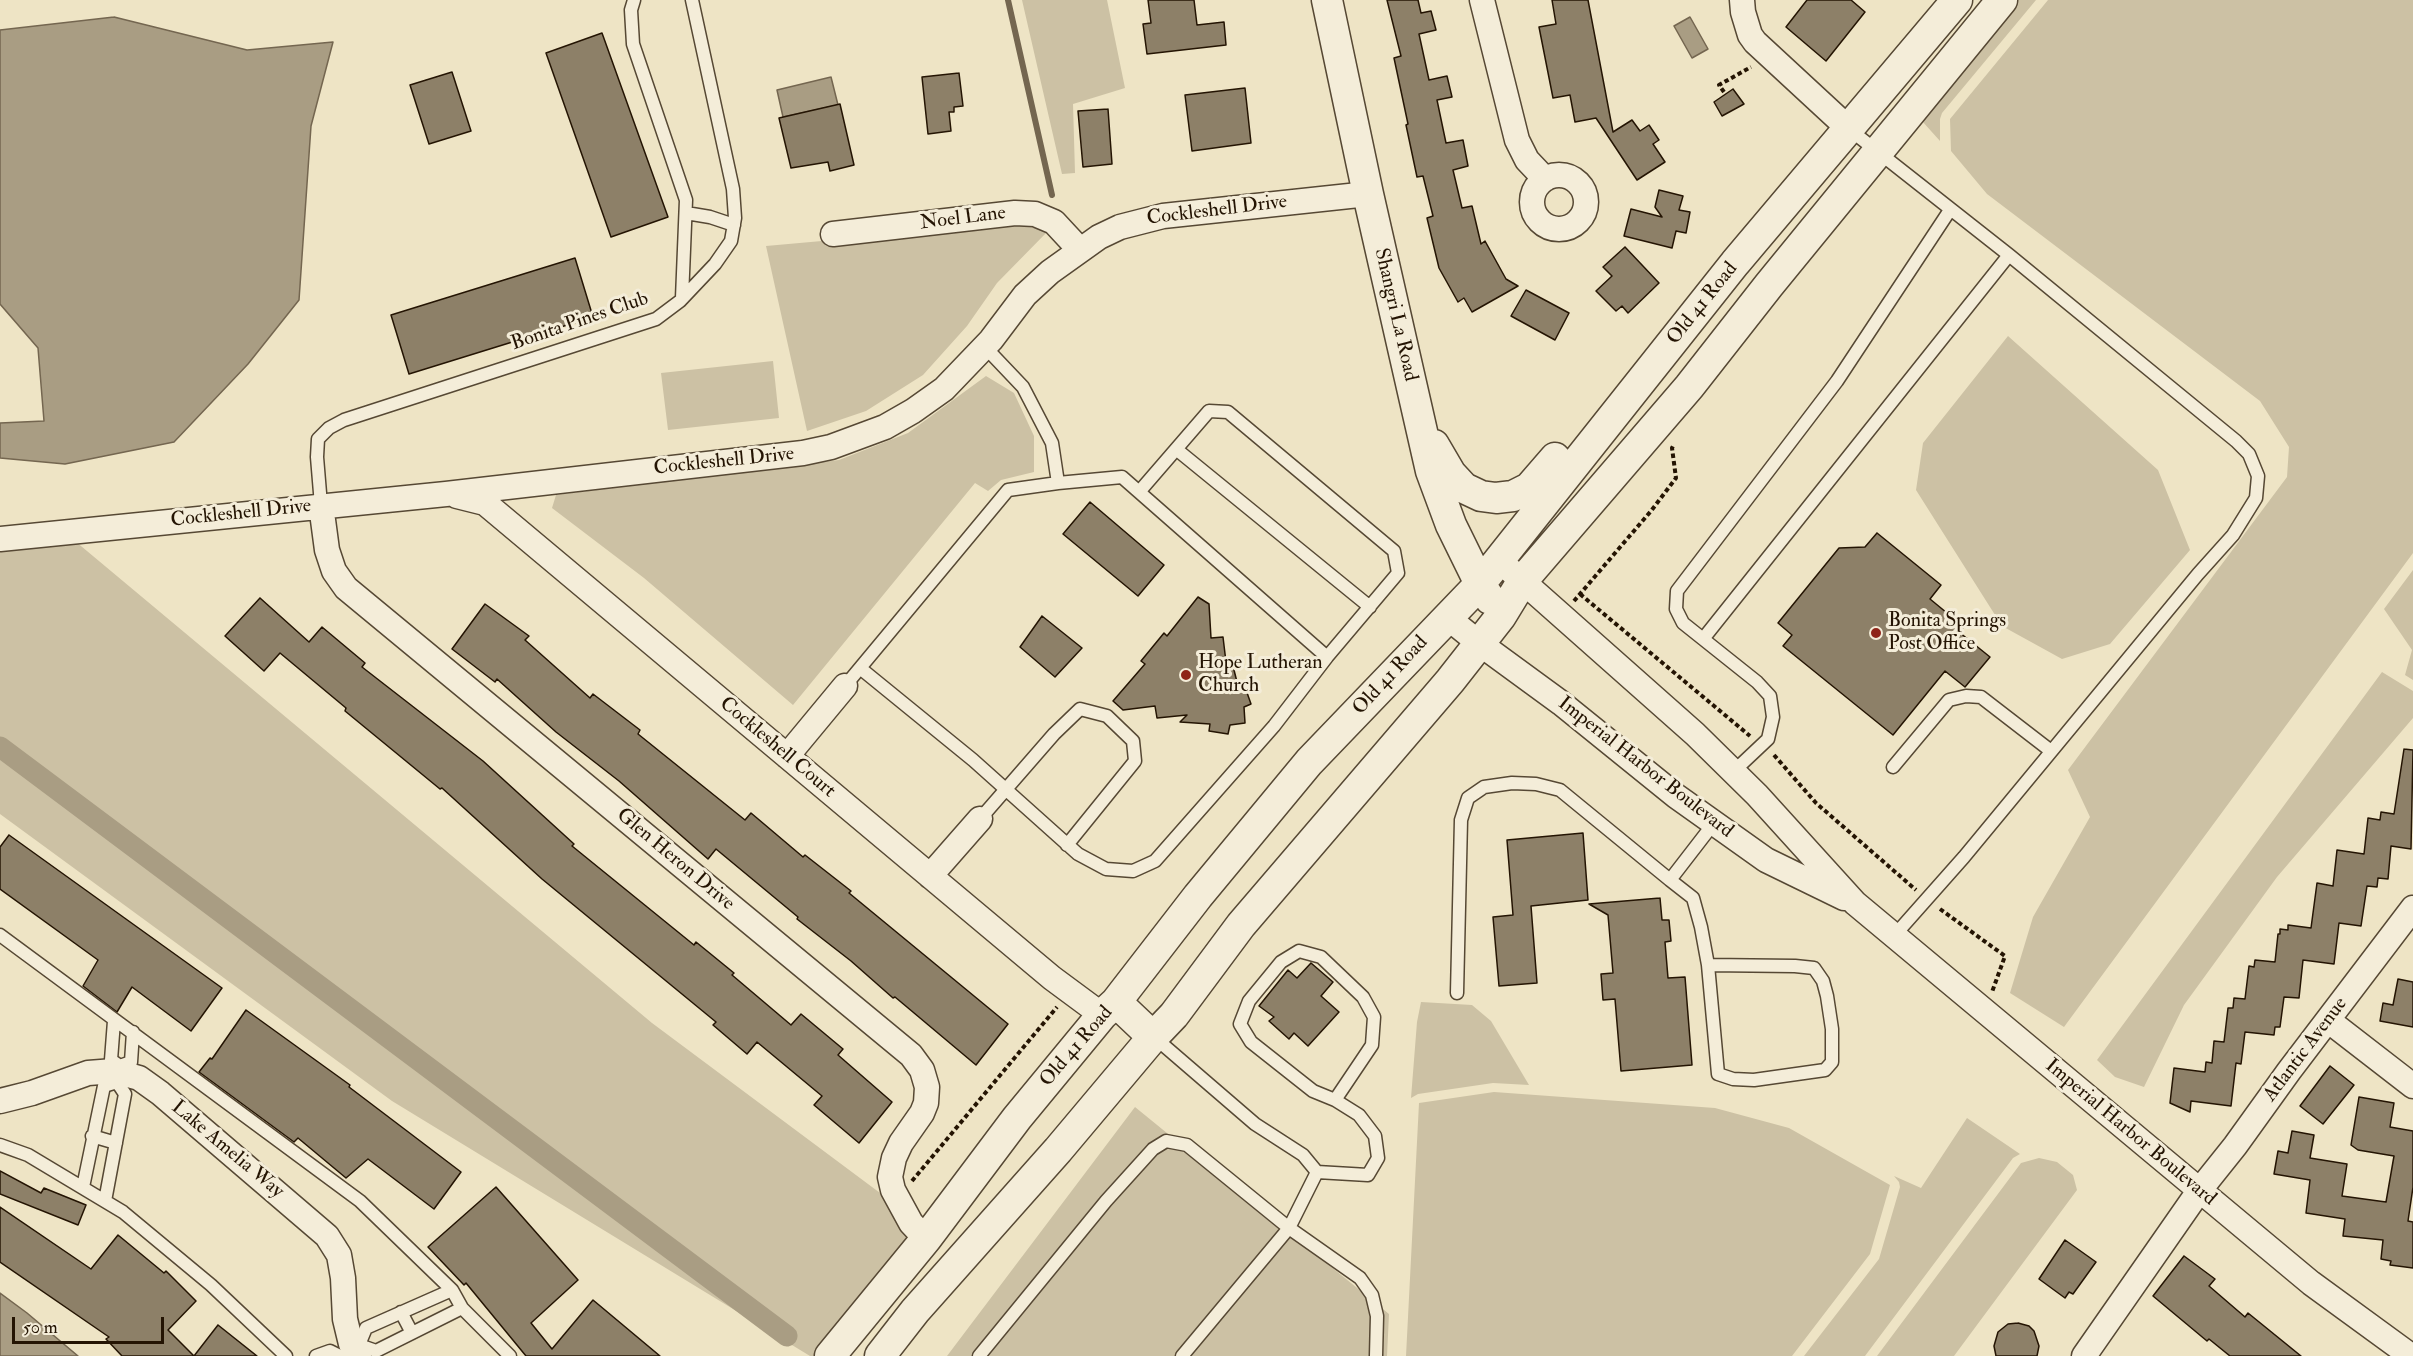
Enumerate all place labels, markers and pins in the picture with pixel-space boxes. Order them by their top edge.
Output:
place label: Bonita Springs Post Office [1888,610,2006,657]
marker: Bonita Springs Post Office [1869,626,1883,640]
place label: Hope Lutheran Church [1198,652,1323,699]
marker: Hope Lutheran Church [1179,668,1193,682]

